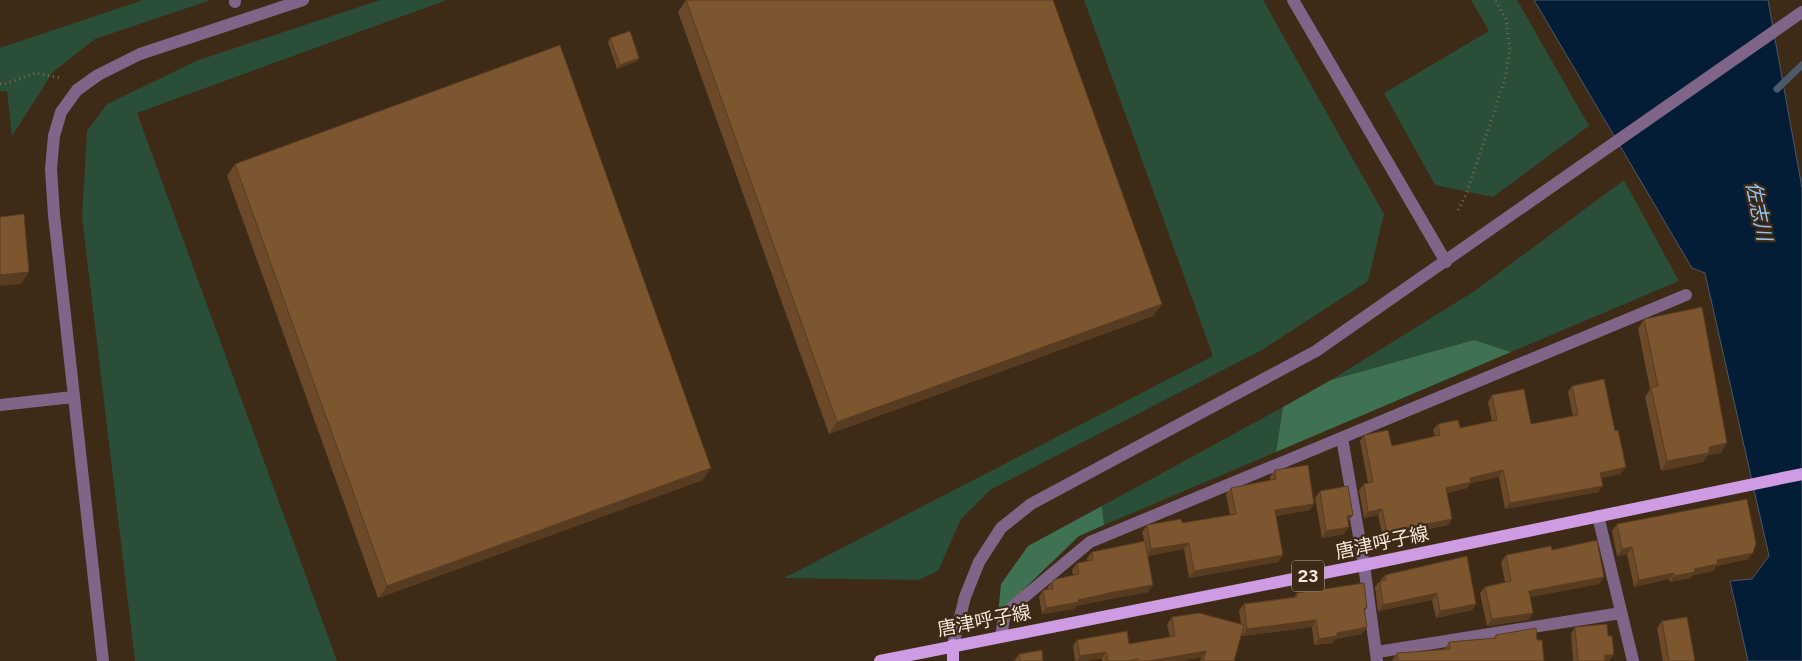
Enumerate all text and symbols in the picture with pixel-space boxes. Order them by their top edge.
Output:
water label: 佐志川 [1741,179,1777,245]
street label: 唐津呼子線 [1333,521,1431,564]
road number: 23 [1292,560,1324,592]
street label: 唐津呼子線 [935,600,1033,641]

